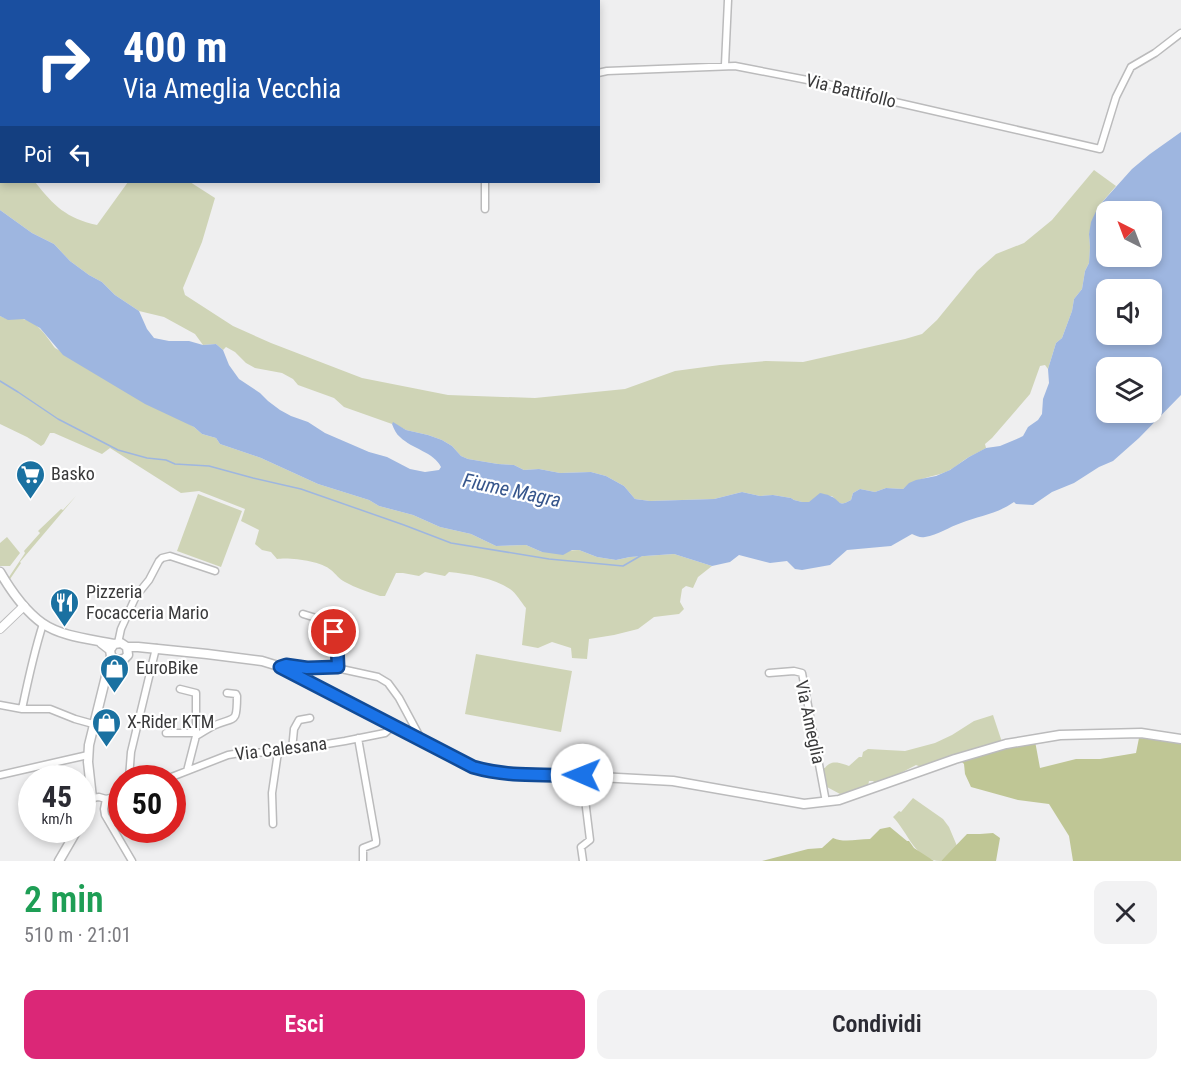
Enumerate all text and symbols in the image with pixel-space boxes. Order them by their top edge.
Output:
text: 400 m [123,23,228,72]
icon: right [24,24,102,102]
street label: Via Battifollo [804,69,898,112]
text: Via Ameglia Vecchia [123,73,341,105]
icon: left [64,138,97,171]
text: Poi [24,142,52,167]
north arrow [1096,201,1162,267]
map controls [1096,201,1162,423]
button: sound [1096,279,1162,345]
button: layers [1096,357,1162,423]
supermarket icon: Basko [14,458,46,500]
place label: Basko [51,463,95,484]
water label: Fiume Magra [461,468,563,512]
place label: Pizzeria Focacceria Mario [86,581,209,623]
restaurant icon: Pizzeria Focacceria Mario [49,586,81,628]
pin [308,606,359,657]
icon: arrive [317,615,350,648]
shop icon: EuroBike [99,652,131,694]
place label: EuroBike [136,657,198,678]
street label: Via Ameglia [791,678,830,766]
shop icon: X-Rider KTM [90,706,122,748]
place label: X-Rider KTM [127,711,214,732]
street label: Via Calesana [234,732,328,765]
position arrow [550,743,614,807]
speed limit sign: 50 [108,765,186,843]
text: 45 [42,779,72,814]
text: km/h [42,810,72,828]
text: 2 min [24,879,104,921]
button: close [1094,881,1157,944]
text: 510 m · 21:01 [24,923,131,947]
button: Esci [24,990,585,1059]
button: Condividi [597,990,1157,1059]

